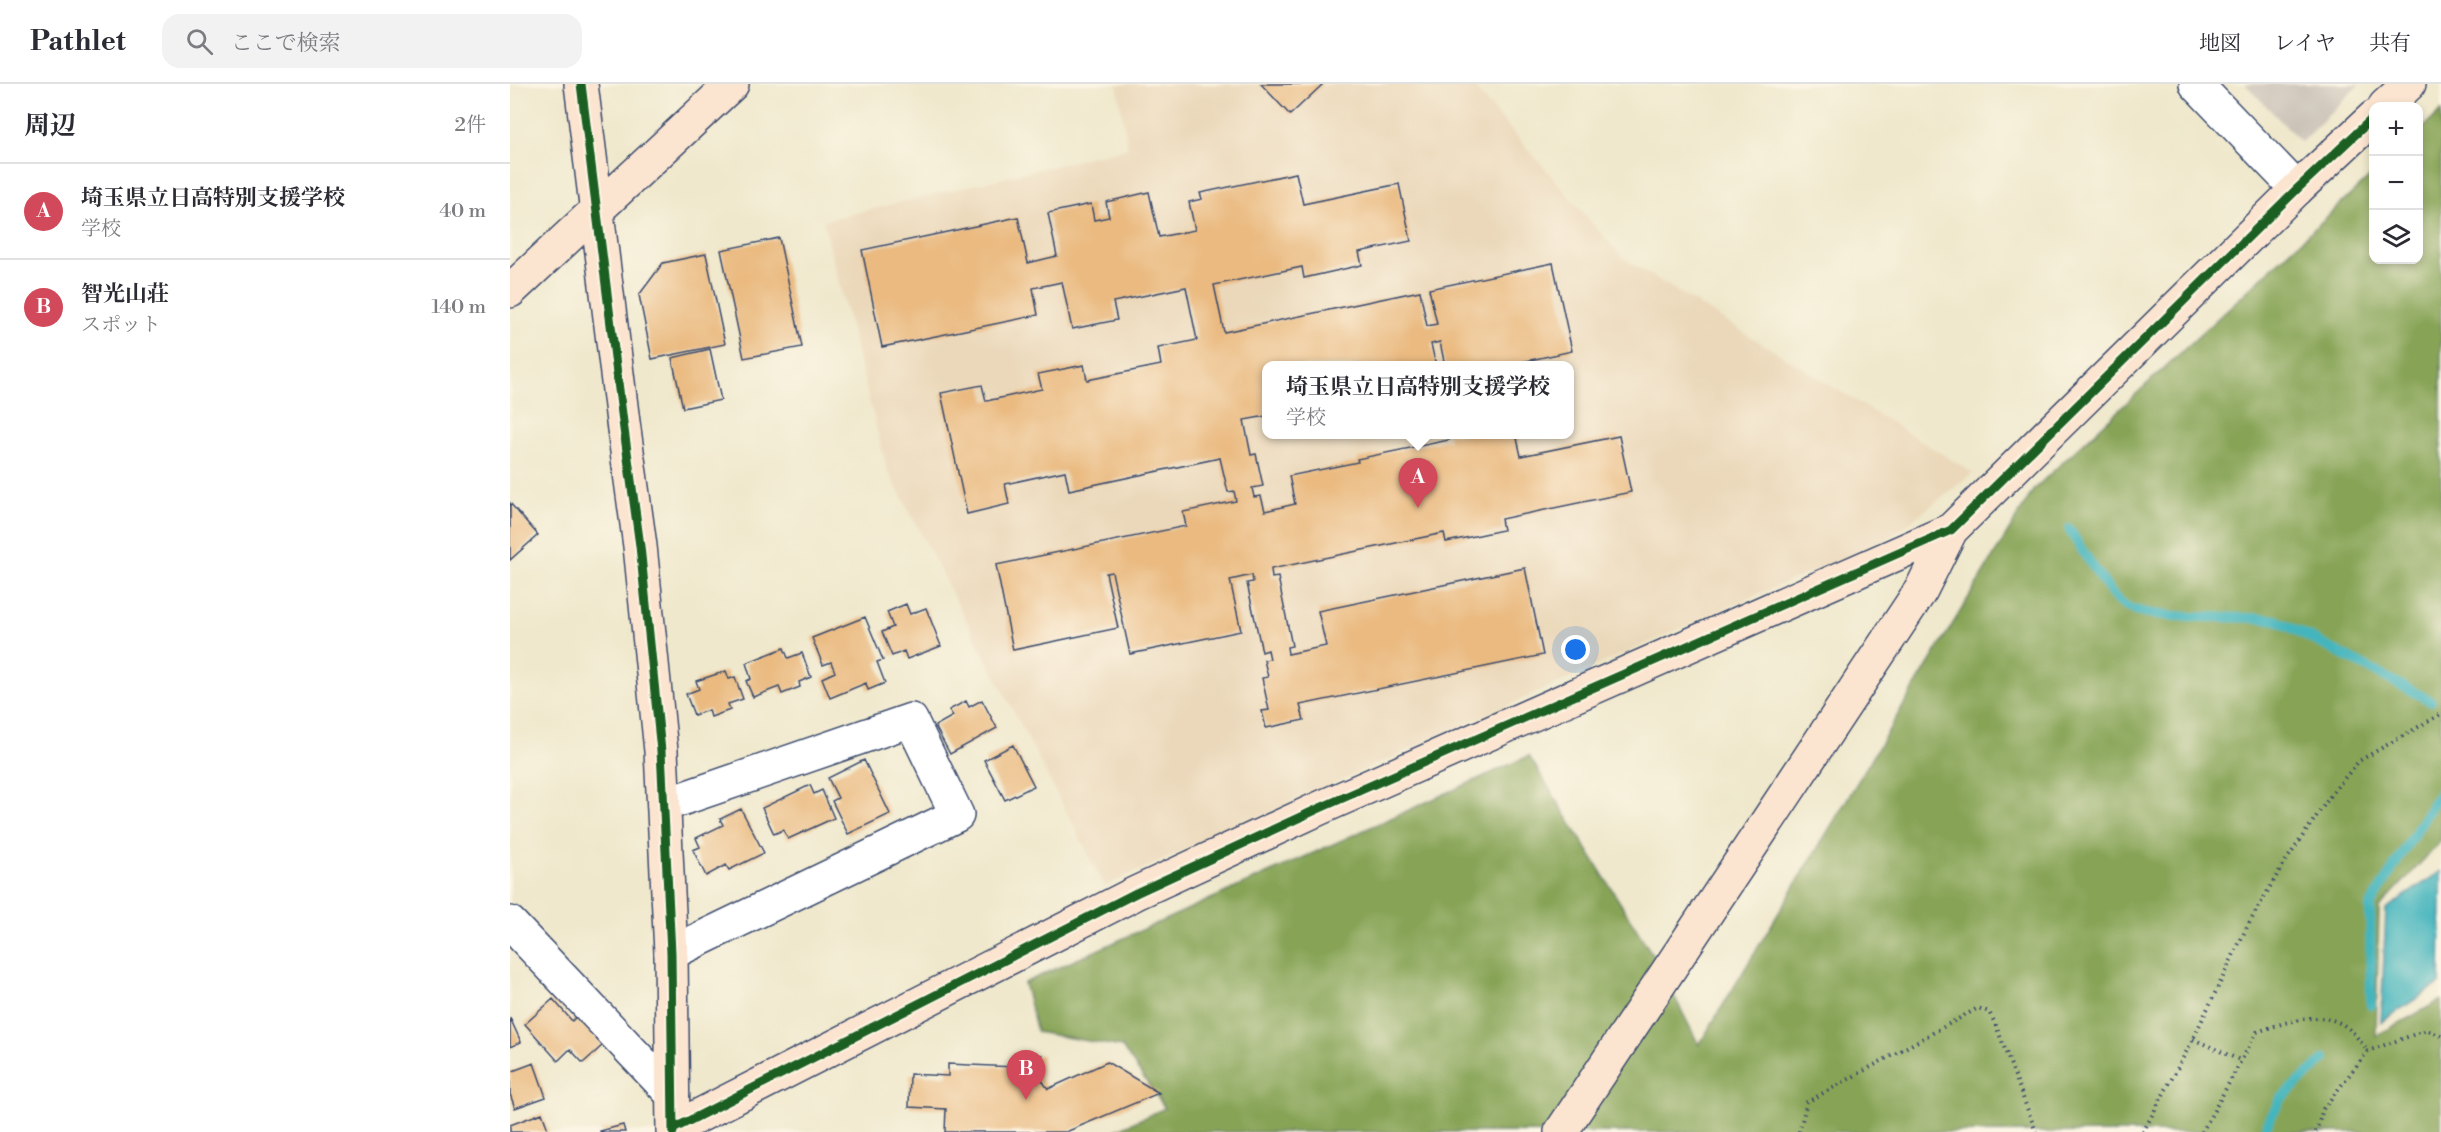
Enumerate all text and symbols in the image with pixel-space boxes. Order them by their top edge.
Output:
search box [162,14,582,68]
text: Pathlet [30,24,126,59]
icon: search [183,25,216,58]
text: ここで検索 [231,30,341,57]
text: 地図 [2199,31,2241,57]
text: レイヤ [2274,31,2336,57]
text: 共有 [2369,31,2411,57]
map controls [2369,102,2423,264]
button: + [2369,102,2423,156]
text: 周辺 [24,110,76,142]
text: 2件 [455,113,486,138]
button: − [2369,156,2423,210]
text: 埼玉県立日高特別支援学校 [81,185,345,212]
text: A [36,199,51,224]
text: 40 m [439,199,486,224]
button: layers [2369,210,2423,264]
text: 学校 [81,217,121,242]
text: 智光山荘 [81,281,169,308]
text: B [36,295,51,320]
text: 140 m [431,295,486,320]
text: スポット [81,313,161,338]
popup [1262,361,1574,439]
text: 埼玉県立日高特別支援学校 [1286,374,1550,401]
text: 学校 [1286,406,1326,431]
pin: A [1398,458,1438,508]
your location [1561,635,1590,664]
pin: B [1006,1050,1046,1100]

